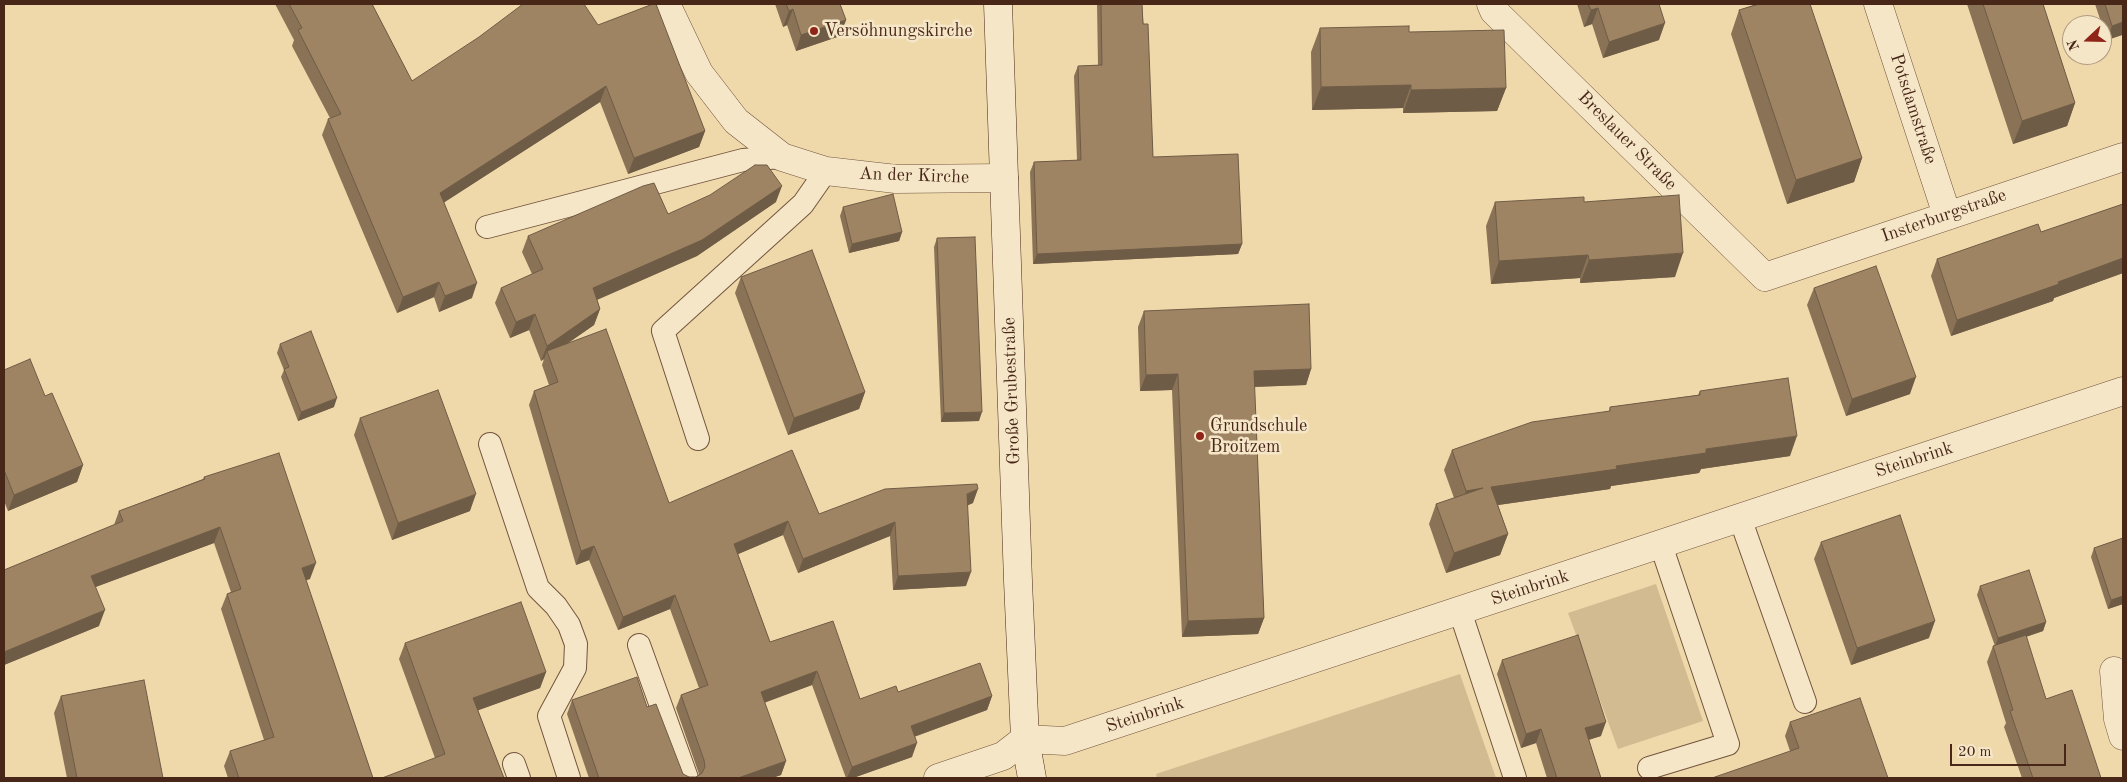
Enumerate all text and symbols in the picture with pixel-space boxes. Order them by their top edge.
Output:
north arrow [2062,15,2112,65]
place label: Versöhnungskirche [824,20,972,42]
marker: Versöhnungskirche [808,25,820,37]
text: N [2065,38,2082,53]
street label: Potsdamstraße [1885,51,1941,167]
street label: Breslauer Straße [1573,87,1681,195]
street label: An der Kirche [858,163,970,189]
street label: Insterburgstraße [1879,185,2009,247]
street label: Große Grubestraße [999,317,1025,465]
place label: Grundschule Broitzem [1210,415,1307,458]
marker: Grundschule Broitzem [1194,430,1206,442]
street label: Steinbrink [1872,437,1956,483]
street label: Steinbrink [1488,565,1572,611]
street label: Steinbrink [1103,692,1187,738]
scale bar [1952,734,2068,766]
text: 20 m [1958,745,1992,760]

